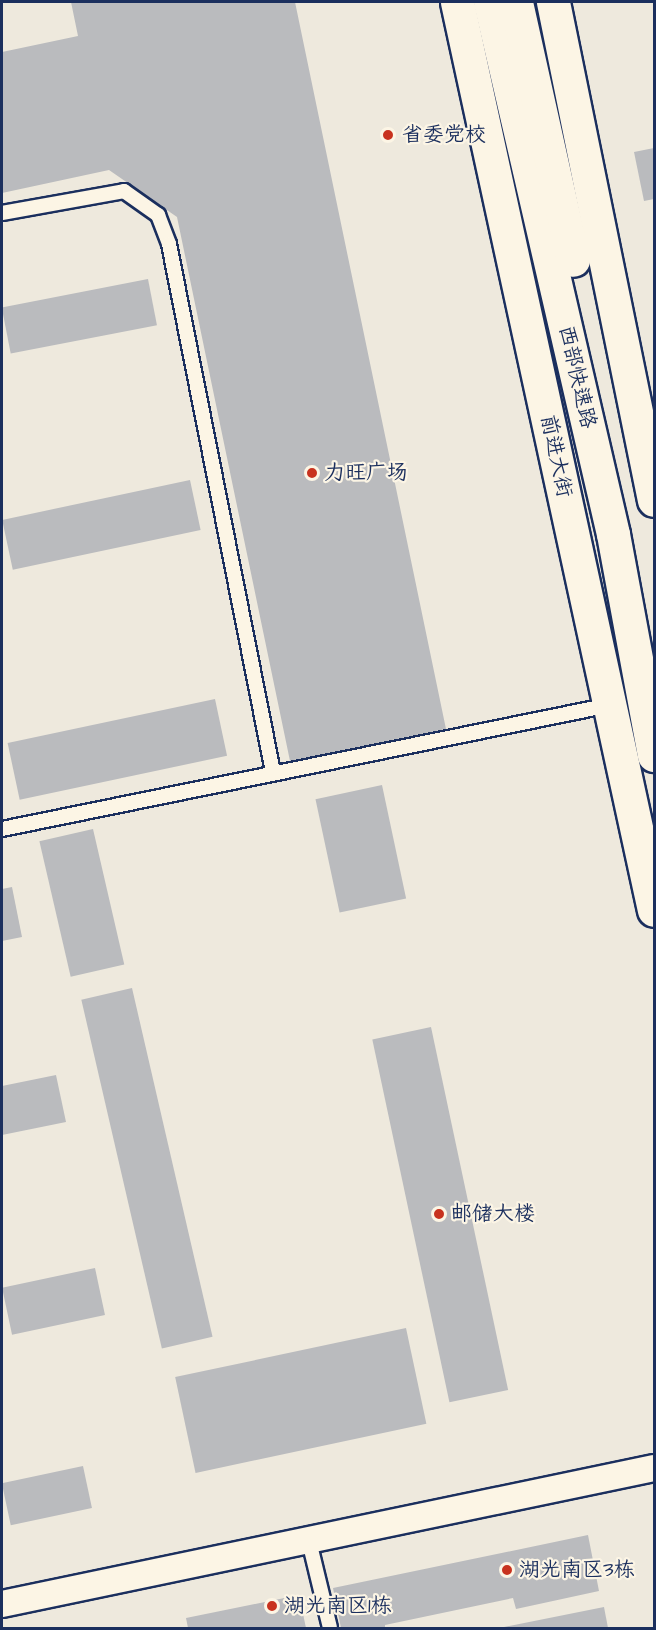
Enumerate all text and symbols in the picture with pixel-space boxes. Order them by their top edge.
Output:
place label: 省委党校 [402,122,486,148]
marker: 省委党校 [379,126,397,144]
street label: 西部快速路 [553,323,601,431]
street label: 前进大街 [535,412,577,500]
place label: 力旺广场 [324,460,408,486]
marker: 力旺广场 [305,466,319,480]
place label: 邮储大楼 [451,1201,535,1227]
marker: 邮储大楼 [432,1207,446,1221]
place label: 湖光南区3栋 [519,1557,635,1583]
marker: 湖光南区3栋 [500,1563,514,1577]
place label: 湖光南区1栋 [284,1593,392,1619]
marker: 湖光南区1栋 [265,1599,279,1613]

